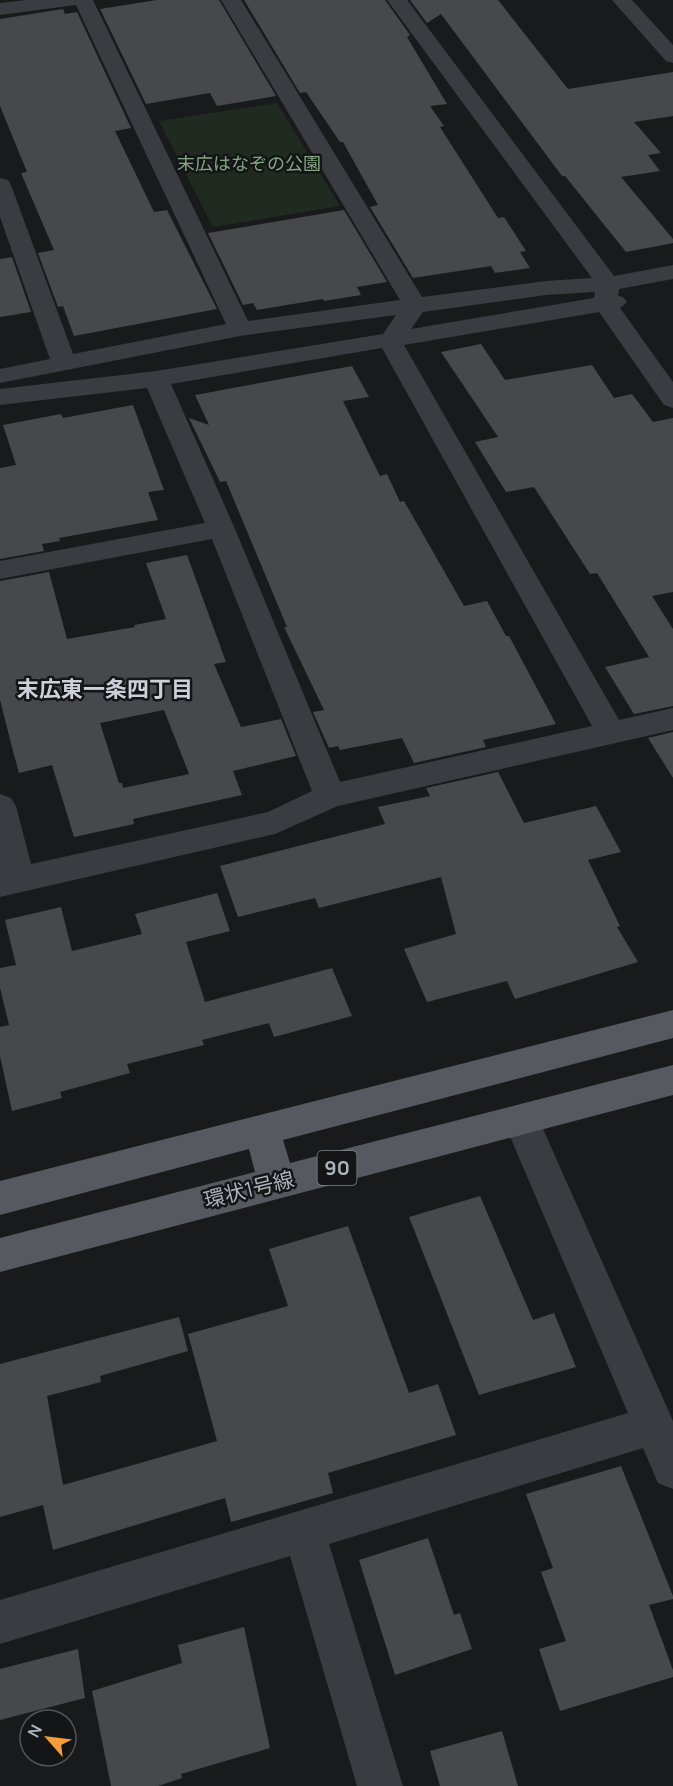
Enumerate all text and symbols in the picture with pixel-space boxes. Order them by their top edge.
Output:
park label: 末広はなぞの公園 [177,151,321,175]
district label: 末広東一条四丁目 [17,674,193,704]
road number: 90 [318,1151,356,1185]
street label: 環状1号線 [201,1164,297,1214]
north arrow [18,1708,78,1768]
text: N [22,1721,47,1741]

